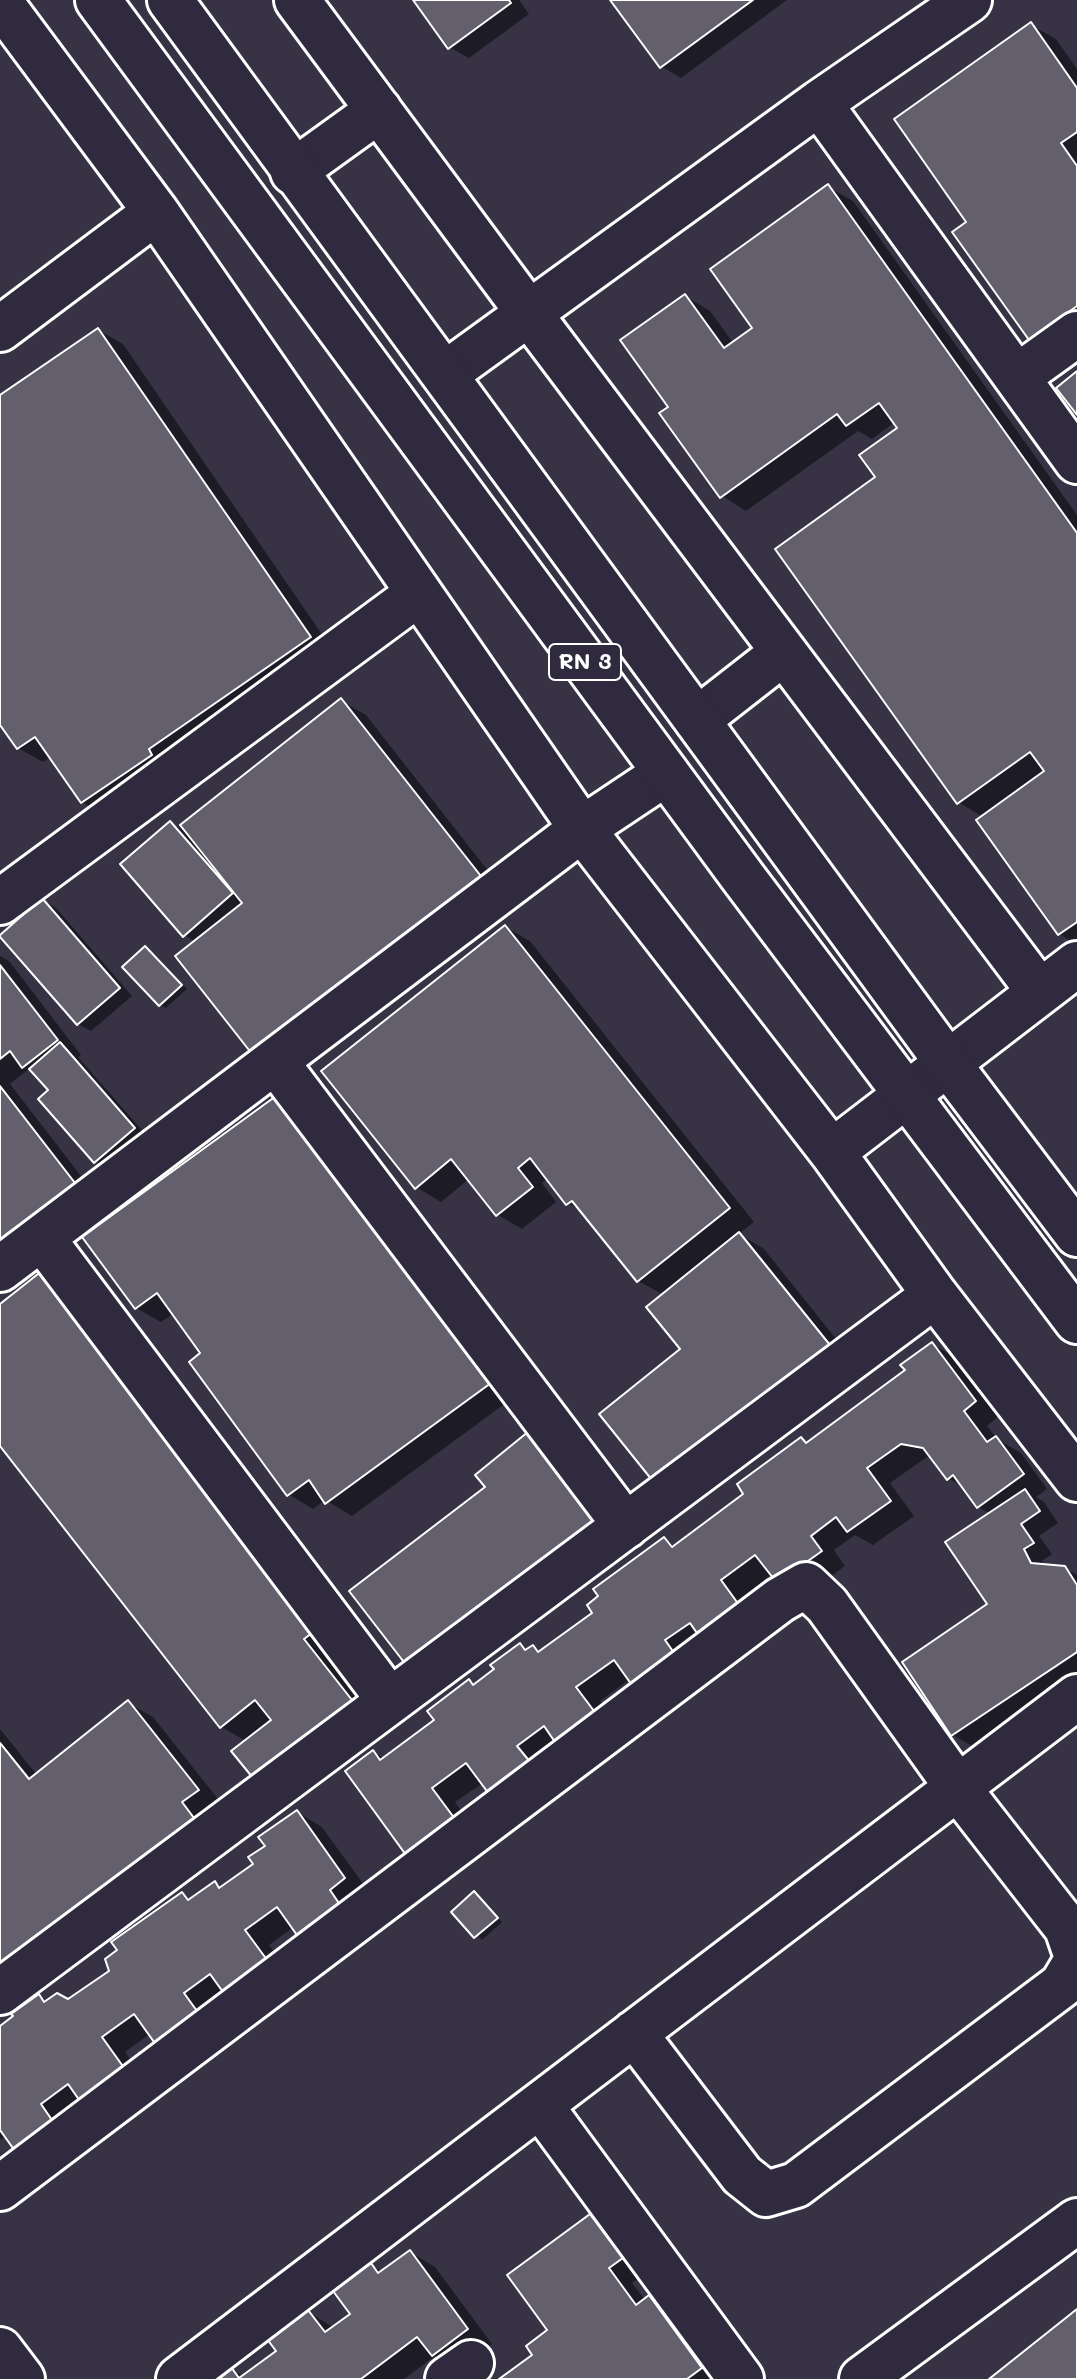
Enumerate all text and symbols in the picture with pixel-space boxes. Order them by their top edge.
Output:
road number: RN 3 [549,644,621,680]

